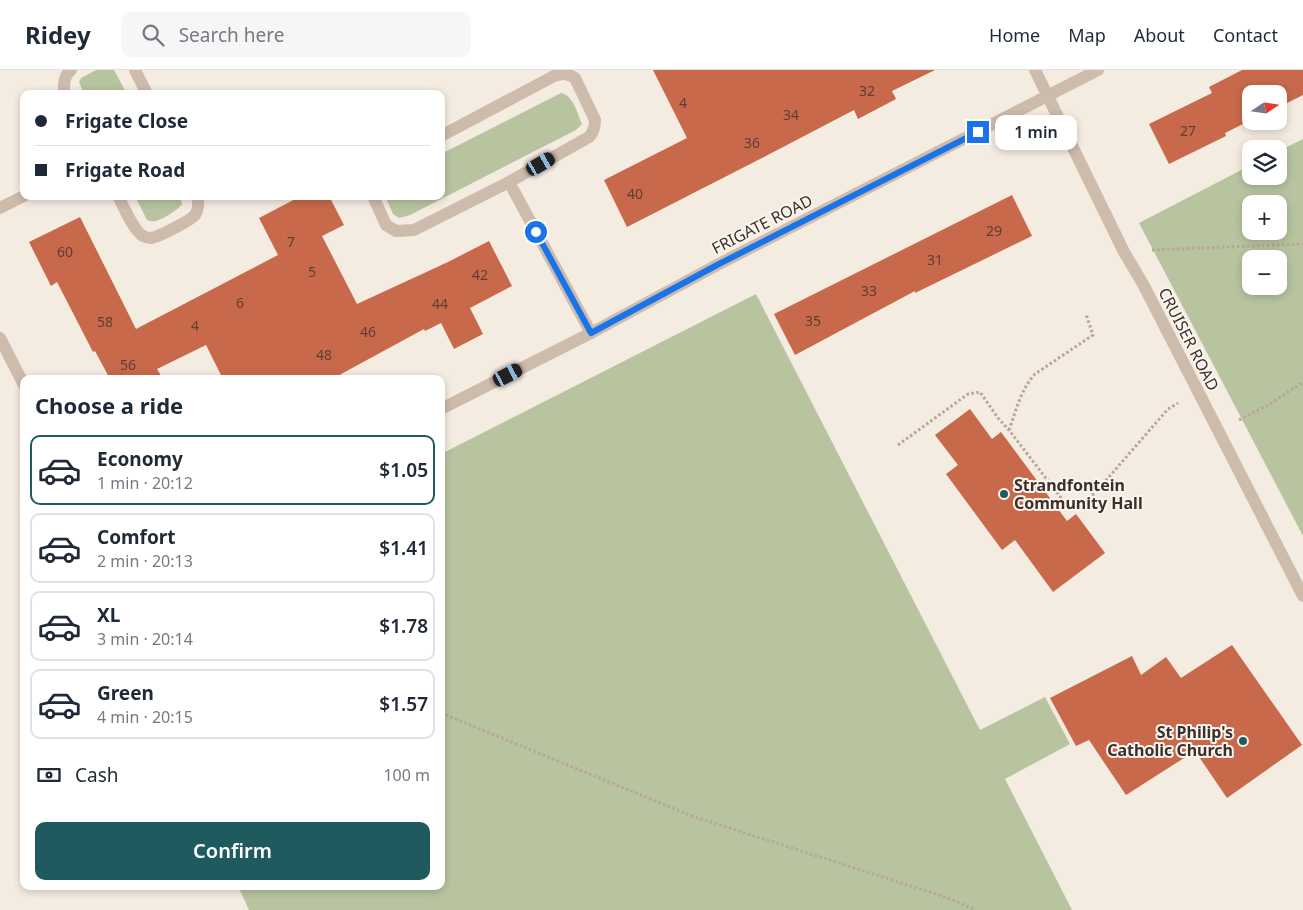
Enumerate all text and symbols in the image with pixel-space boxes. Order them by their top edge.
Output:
search box [121,12,471,57]
text: Ridey [25,18,91,51]
icon: search [139,21,167,49]
text: Search here [179,22,284,48]
text: Home [989,23,1040,47]
text: Map [1068,23,1106,47]
text: About [1134,23,1185,47]
text: Contact [1213,23,1278,47]
house number: 32 [859,81,875,100]
north arrow [1242,85,1288,130]
map controls [1242,85,1287,295]
house number: 4 [679,93,687,112]
house number: 34 [783,105,799,124]
text: Frigate Close [65,108,188,134]
callout: 1 min [996,114,1078,150]
route end [967,121,989,143]
text: 1 min [1014,121,1058,143]
house number: 27 [1180,121,1196,140]
house number: 36 [744,133,760,152]
button: layers [1242,140,1287,185]
car [524,150,557,178]
text: Frigate Road [65,157,185,183]
house number: 40 [627,184,643,203]
street label: FRIGATE ROAD [708,189,816,259]
button: + [1242,195,1287,240]
route start [525,221,547,243]
house number: 29 [986,221,1002,240]
house number: 7 [287,232,295,251]
house number: 60 [57,242,73,261]
house number: 31 [927,250,943,269]
button: − [1242,250,1287,295]
house number: 5 [308,262,316,281]
house number: 42 [472,265,488,284]
house number: 33 [861,281,877,300]
street label: CRUISER ROAD [1154,284,1224,394]
house number: 6 [236,293,244,312]
house number: 44 [432,294,448,313]
house number: 35 [805,311,821,330]
house number: 58 [97,312,113,331]
house number: 4 [191,316,199,335]
house number: 46 [360,322,376,341]
house number: 48 [316,345,332,364]
house number: 56 [120,355,136,374]
car [491,362,524,388]
text: Choose a ride [35,390,183,420]
text: Economy [97,446,183,472]
icon: car [37,448,82,493]
text: $1.05 [379,457,428,483]
text: 1 min · 20:12 [97,472,193,494]
place label: Strandfontein Community Hall [1014,474,1143,514]
marker: Strandfontein Community Hall [998,488,1010,500]
text: Comfort [97,524,176,550]
icon: car [37,526,82,571]
text: $1.41 [379,535,428,561]
text: 2 min · 20:13 [97,550,193,572]
text: XL [97,602,120,628]
icon: car [37,604,82,649]
text: $1.78 [379,613,428,639]
text: 3 min · 20:14 [97,628,193,650]
text: Green [97,680,154,706]
icon: car [37,682,82,727]
text: $1.57 [379,691,428,717]
text: 4 min · 20:15 [97,706,193,728]
place label: St Philip's Catholic Church [1107,721,1233,761]
marker: St Philip's Catholic Church [1237,735,1249,747]
icon: cash [35,761,63,789]
text: Cash [75,762,119,788]
text: 100 m [383,764,430,786]
button: Confirm [35,822,430,880]

